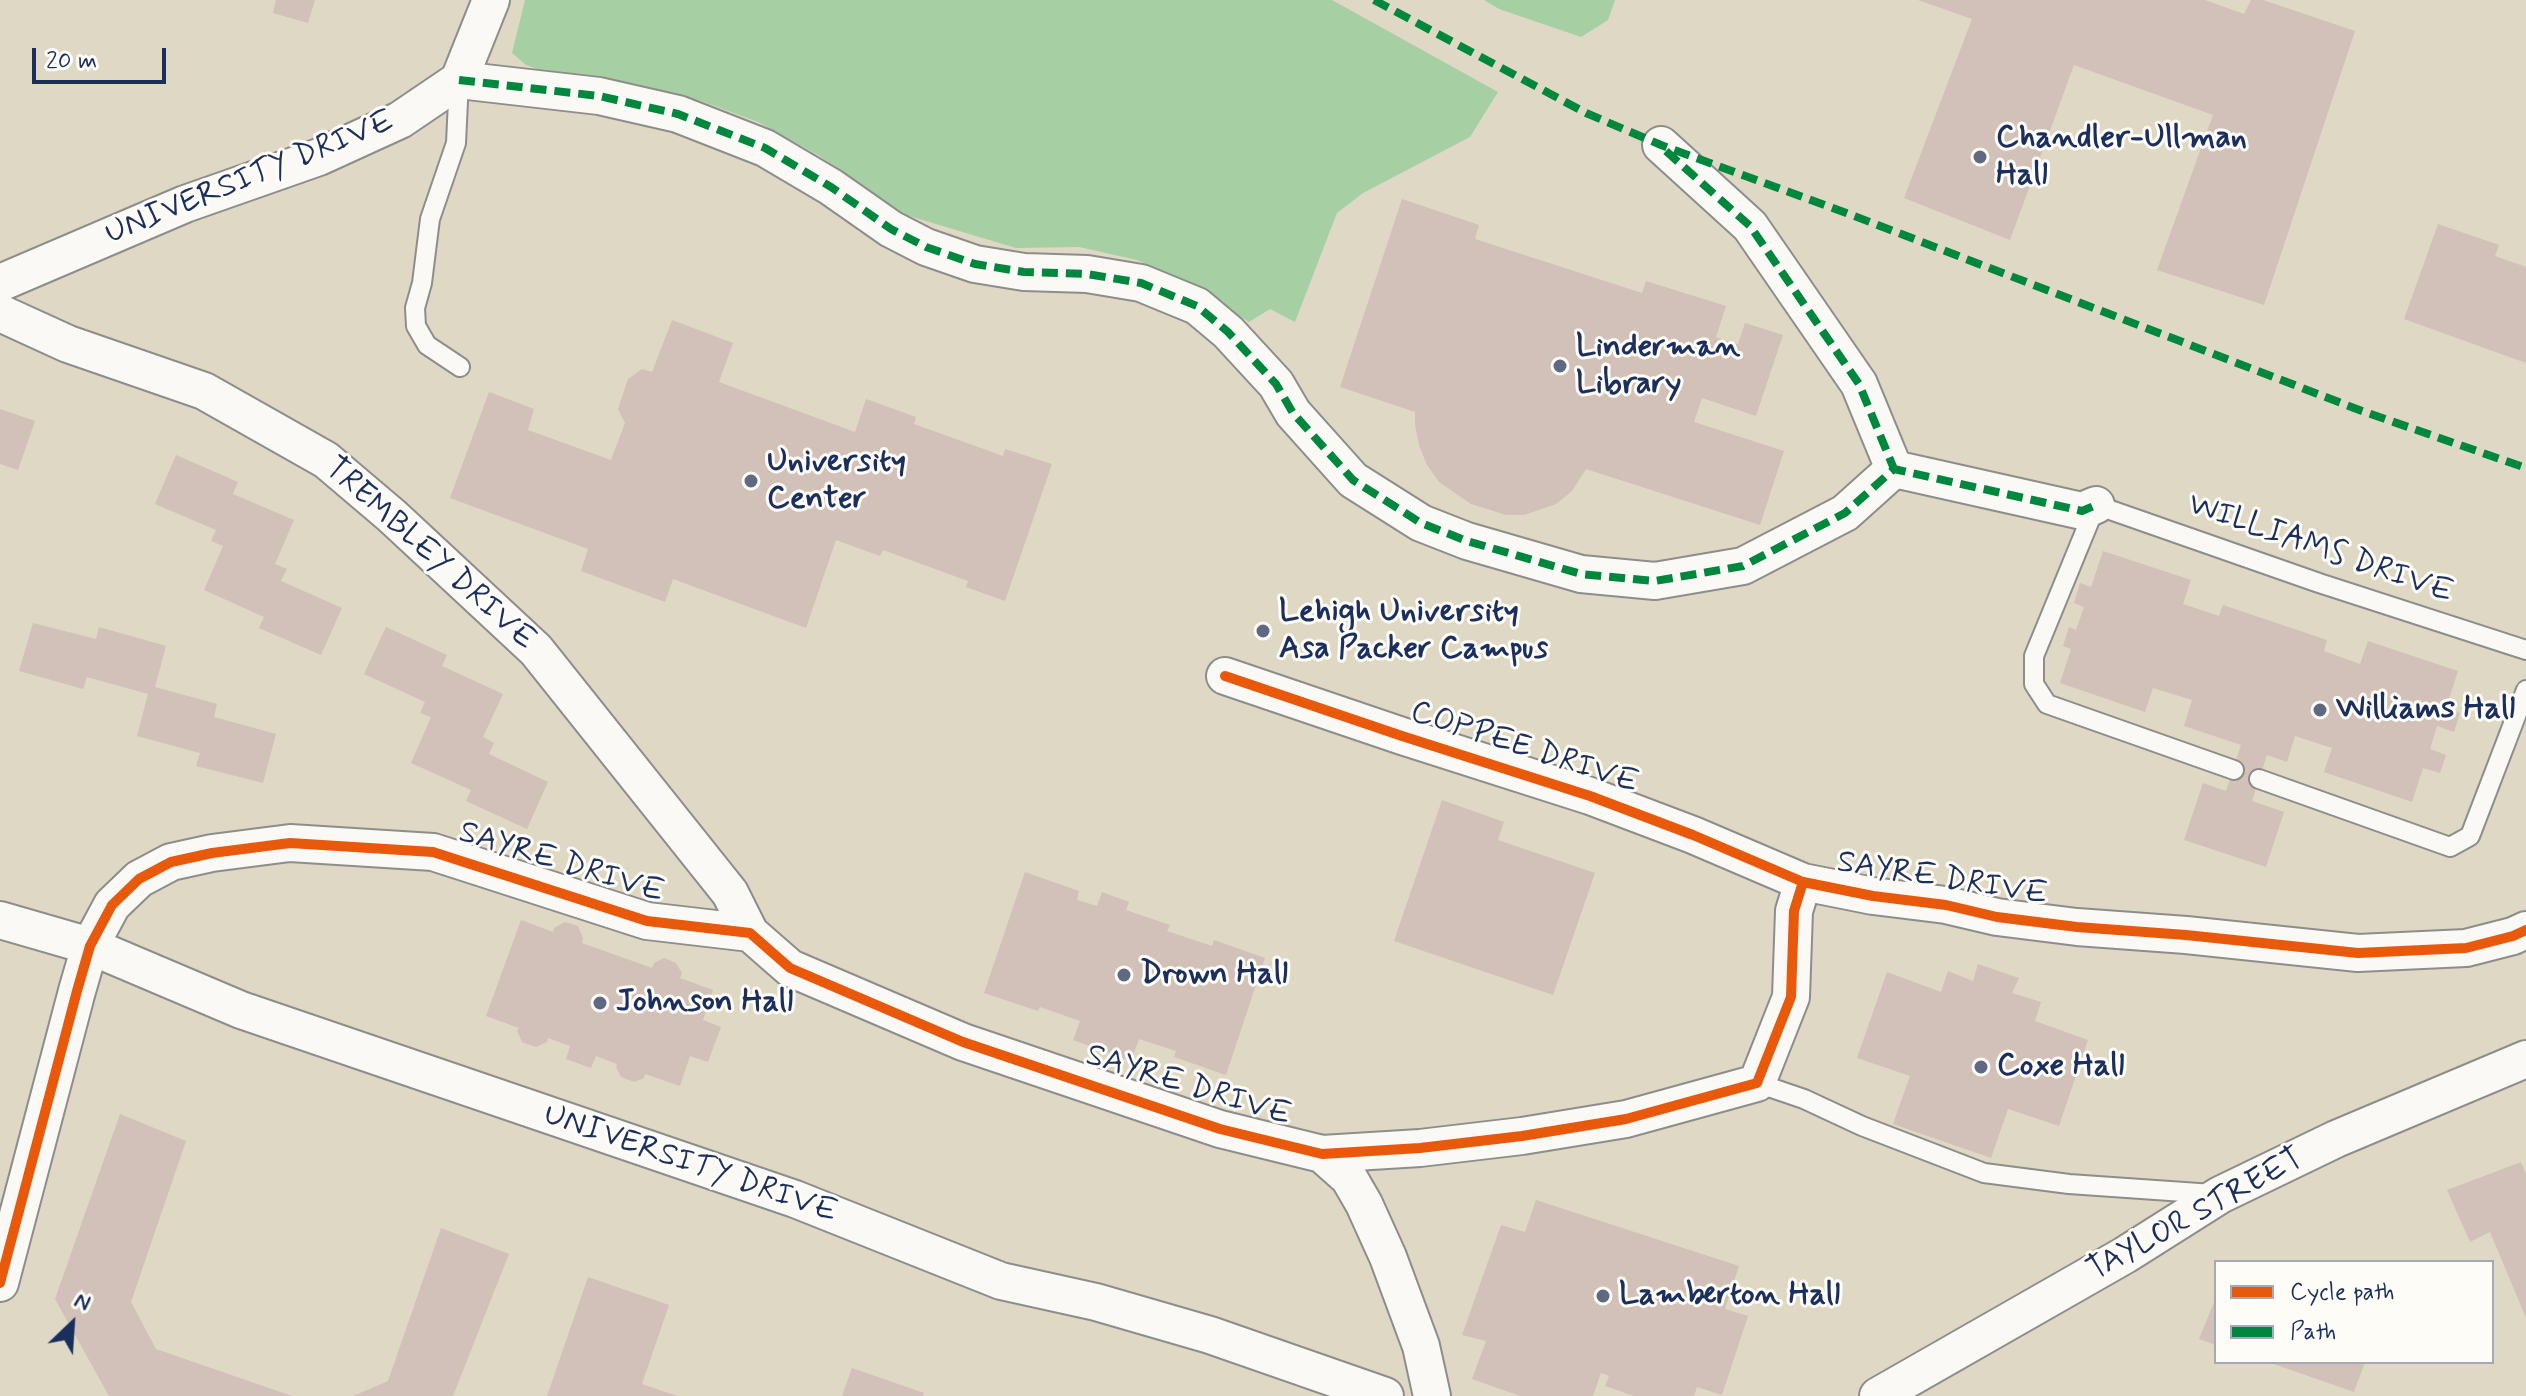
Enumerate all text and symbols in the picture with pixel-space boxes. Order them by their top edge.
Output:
scale bar [36,32,170,82]
text: 20 m [46,46,97,77]
street label: UNIVERSITY DRIVE [100,103,400,255]
place label: Chandler-Ullman Hall [1996,120,2247,195]
marker: Chandler-Ullman Hall [1971,148,1989,166]
place label: Linderman Library [1576,329,1740,404]
marker: Linderman Library [1551,357,1569,375]
place label: University Center [767,444,906,519]
street label: TREMBLEY DRIVE [315,450,543,660]
marker: University Center [742,472,760,490]
street label: WILLIAMS DRIVE [2182,487,2458,613]
place label: Lehigh University Asa Packer Campus [1279,594,1548,669]
marker: Lehigh University Asa Packer Campus [1254,622,1272,640]
place label: Williams Hall [2336,691,2515,729]
street label: COPPEE DRIVE [1405,694,1643,804]
marker: Williams Hall [2311,701,2329,719]
street label: SAYRE DRIVE [454,815,668,913]
street label: SAYRE DRIVE [1834,844,2050,916]
place label: Drown Hall [1140,956,1288,994]
marker: Drown Hall [1115,966,1133,984]
place label: Johnson Hall [616,984,793,1022]
marker: Johnson Hall [591,994,609,1012]
street label: SAYRE DRIVE [1081,1038,1295,1136]
place label: Coxe Hall [1997,1048,2124,1086]
marker: Coxe Hall [1972,1058,1990,1076]
street label: UNIVERSITY DRIVE [538,1097,842,1233]
street label: TAYLOR STREET [2081,1141,2311,1291]
legend [2214,1260,2494,1364]
place label: Lamberton Hall [1619,1277,1840,1315]
text: Cycle path [2290,1277,2395,1308]
north arrow [32,1284,112,1364]
text: N [70,1286,95,1318]
marker: Lamberton Hall [1594,1287,1612,1305]
text: Path [2290,1317,2336,1348]

